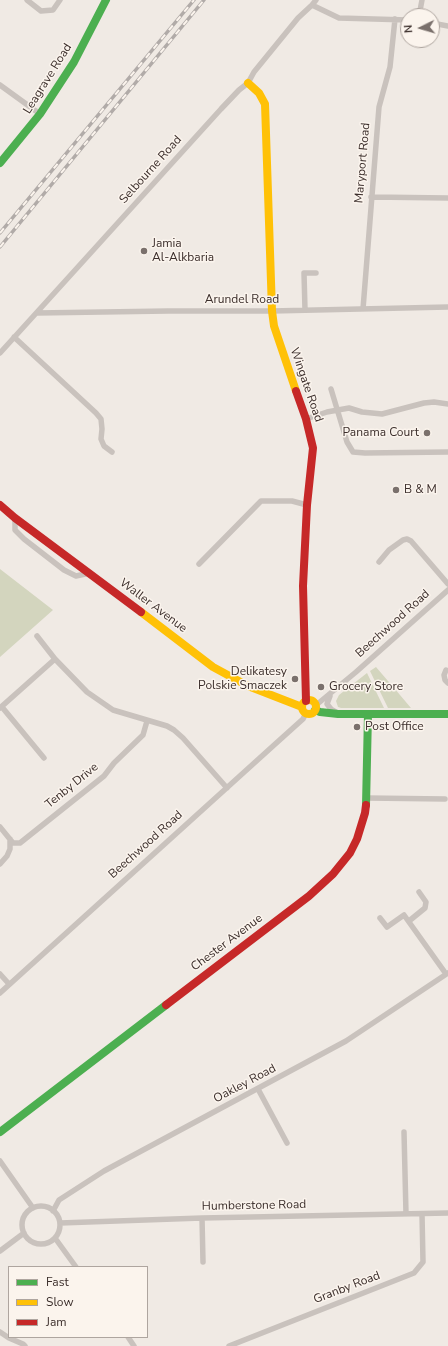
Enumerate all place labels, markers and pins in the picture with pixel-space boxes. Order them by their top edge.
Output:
place label: Jamia Al-Alkbaria [152,237,214,265]
marker: Jamia Al-Alkbaria [139,246,149,256]
place label: Panama Court [343,426,419,440]
marker: Panama Court [422,428,432,438]
place label: B & M [404,483,437,497]
marker: B & M [391,485,401,495]
place label: Delikatesy Polskie Smaczek [198,665,287,693]
marker: Delikatesy Polskie Smaczek [290,674,300,684]
place label: Grocery Store [329,680,403,694]
marker: Grocery Store [316,682,326,692]
place label: Post Office [365,720,424,734]
marker: Post Office [352,722,362,732]

